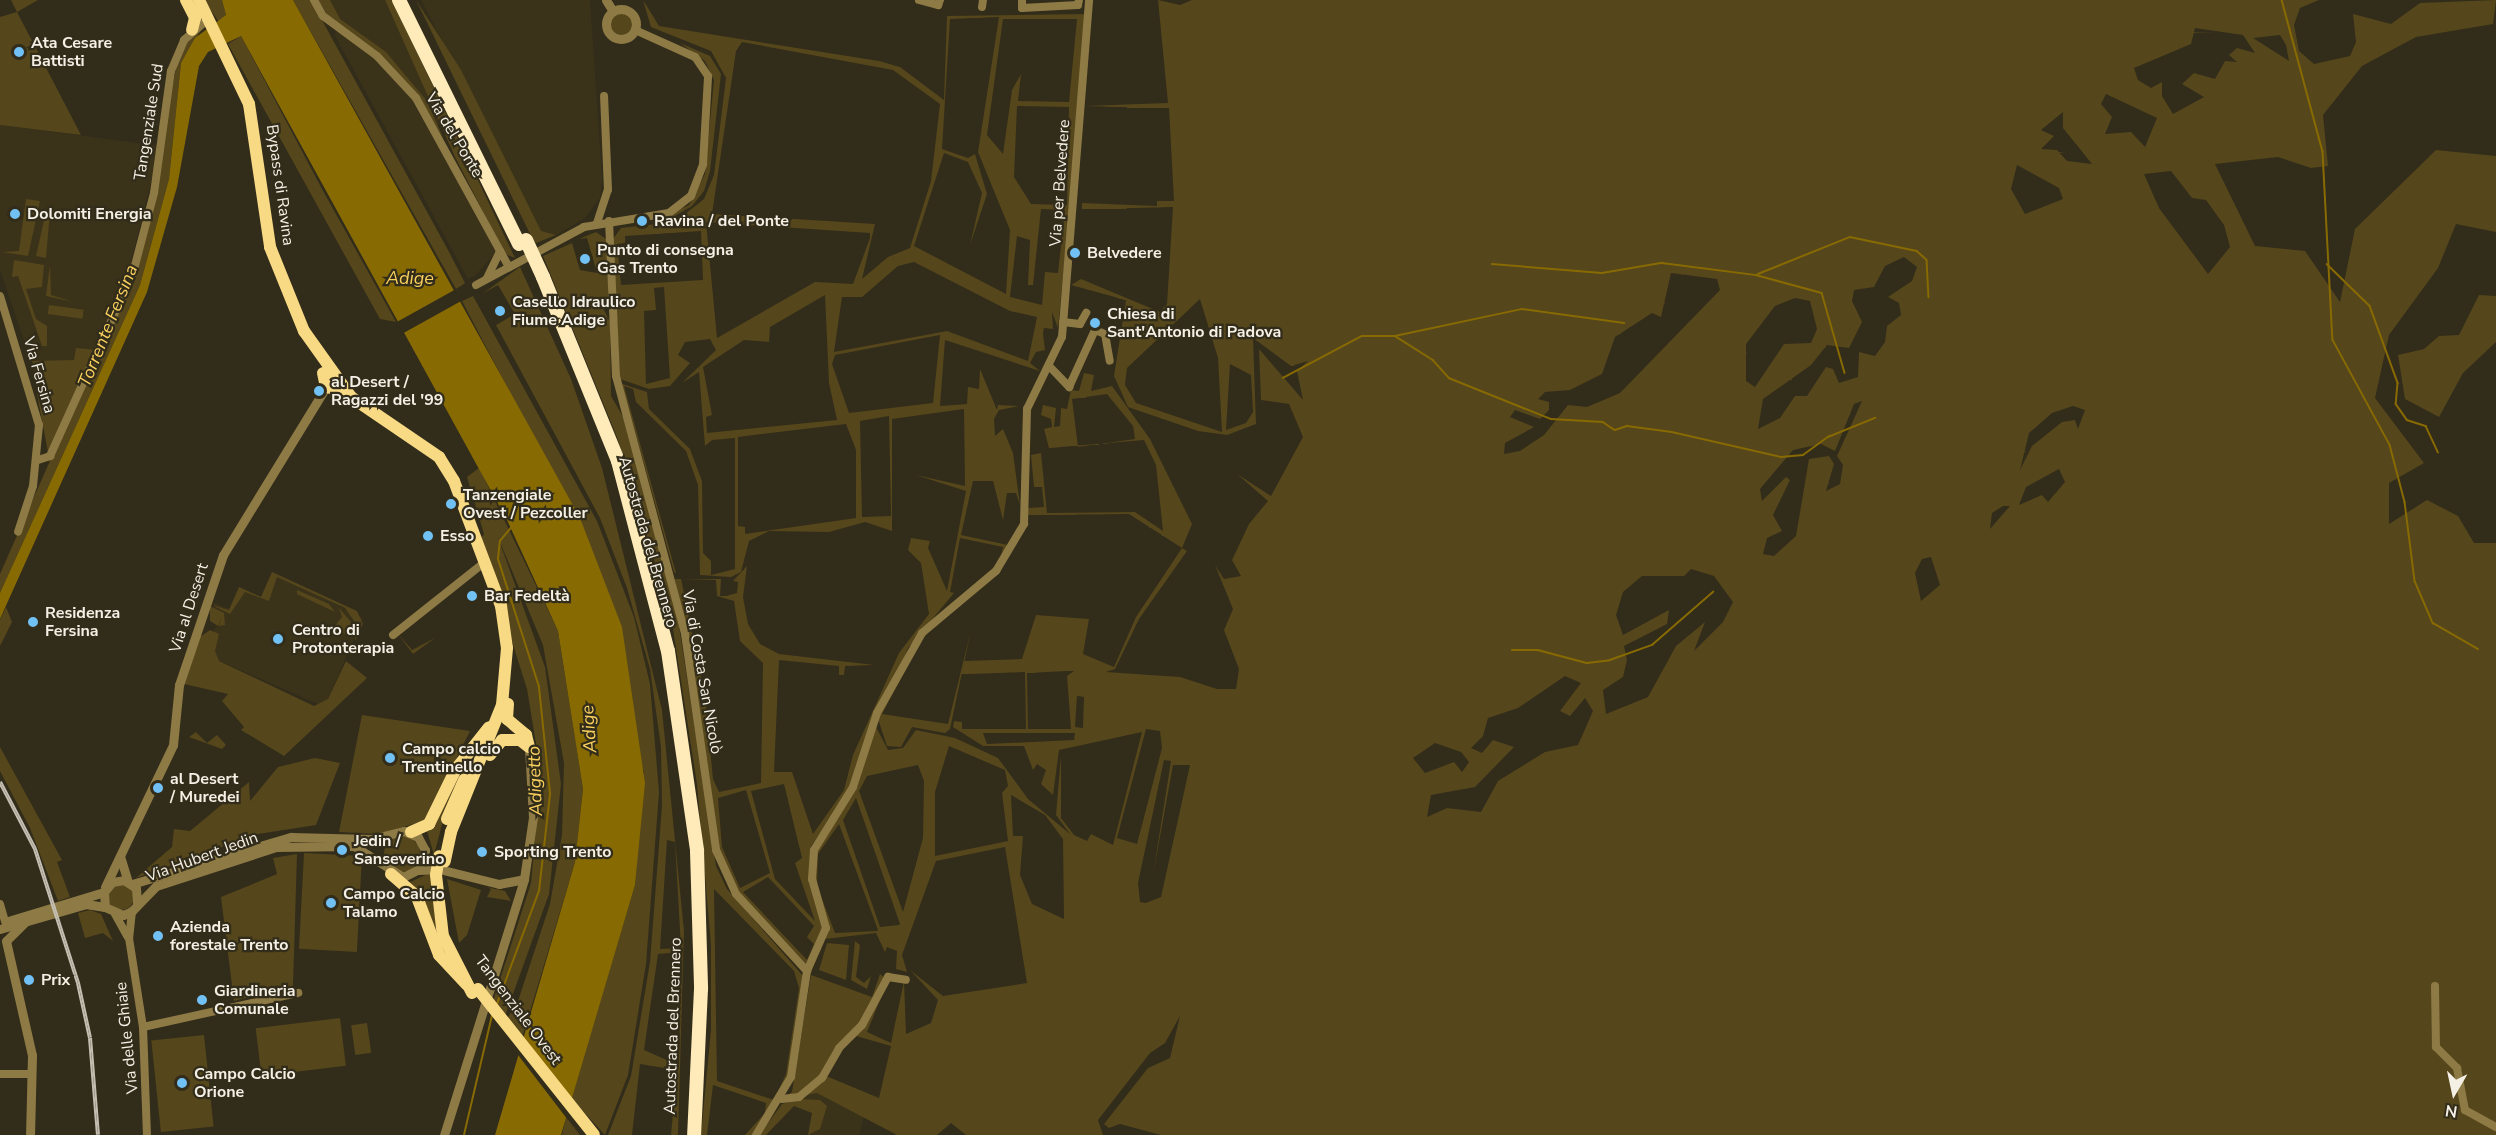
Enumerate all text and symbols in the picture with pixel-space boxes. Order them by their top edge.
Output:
place label: Ata Cesare Battisti [31,33,112,71]
marker: Ata Cesare Battisti [12,45,26,59]
street label: Tangenziale Sud [130,62,168,182]
street label: Via del Ponte [421,89,487,181]
street label: Via per Belvedere [1046,119,1074,247]
street label: Bypass di Ravina [262,123,298,247]
place label: Dolomiti Energia [27,204,152,224]
marker: Dolomiti Energia [8,207,22,221]
place label: Ravina / del Ponte [654,211,789,231]
marker: Ravina / del Ponte [635,214,649,228]
place label: Punto di consegna Gas Trento [597,240,734,278]
place label: Belvedere [1087,243,1162,263]
marker: Belvedere [1068,246,1082,260]
marker: Punto di consegna Gas Trento [578,252,592,266]
water label: Torrente Fersina [74,261,142,391]
water label: Adige [386,267,434,289]
place label: Casello Idraulico Fiume Adige [512,292,636,330]
marker: Casello Idraulico Fiume Adige [493,304,507,318]
place label: Chiesa di Sant'Antonio di Padova [1107,304,1281,342]
marker: Chiesa di Sant'Antonio di Padova [1088,316,1102,330]
street label: Via Fersina [19,334,59,416]
place label: al Desert / Ragazzi del '99 [331,372,443,410]
marker: al Desert / Ragazzi del '99 [312,384,326,398]
street label: Autostrada del Brennero [614,454,682,630]
place label: Tanzengiale Ovest / Pezcoller [463,485,588,523]
marker: Tanzengiale Ovest / Pezcoller [444,497,458,511]
place label: Esso [440,526,474,546]
marker: Esso [421,529,435,543]
street label: Via al Desert [166,561,212,655]
place label: Bar Fedeltà [484,586,570,606]
marker: Bar Fedeltà [465,589,479,603]
street label: Via di Costa San Nicolò [678,589,726,755]
place label: Residenza Fersina [45,603,120,641]
marker: Residenza Fersina [26,615,40,629]
place label: Centro di Protonterapia [292,620,394,658]
marker: Centro di Protonterapia [269,630,287,648]
water label: Adige [577,704,601,754]
place label: Campo calcio Trentinello [402,739,501,777]
water label: Adigetto [523,746,547,816]
marker: Campo calcio Trentinello [383,751,397,765]
place label: al Desert / Muredei [170,769,240,807]
marker: al Desert / Muredei [151,781,165,795]
street label: Via Hubert Jedin [143,828,261,886]
place label: Jedin / Sanseverino [354,831,444,869]
place label: Sporting Trento [494,842,611,862]
marker: Jedin / Sanseverino [335,843,349,857]
marker: Sporting Trento [475,845,489,859]
place label: Campo Calcio Talamo [343,884,445,922]
marker: Campo Calcio Talamo [324,896,338,910]
place label: Azienda forestale Trento [170,917,288,955]
marker: Azienda forestale Trento [151,929,165,943]
street label: Autostrada del Brennero [660,937,686,1115]
street label: Tangenziale Ovest [471,952,565,1068]
place label: Prix [41,970,70,990]
marker: Prix [22,973,36,987]
street label: Via delle Ghiaie [112,981,142,1095]
place label: Giardineria Comunale [214,981,296,1019]
marker: Giardineria Comunale [195,993,209,1007]
north arrow [2424,1063,2484,1123]
place label: Campo Calcio Orione [194,1064,296,1102]
marker: Campo Calcio Orione [175,1076,189,1090]
text: N [2444,1099,2459,1123]

